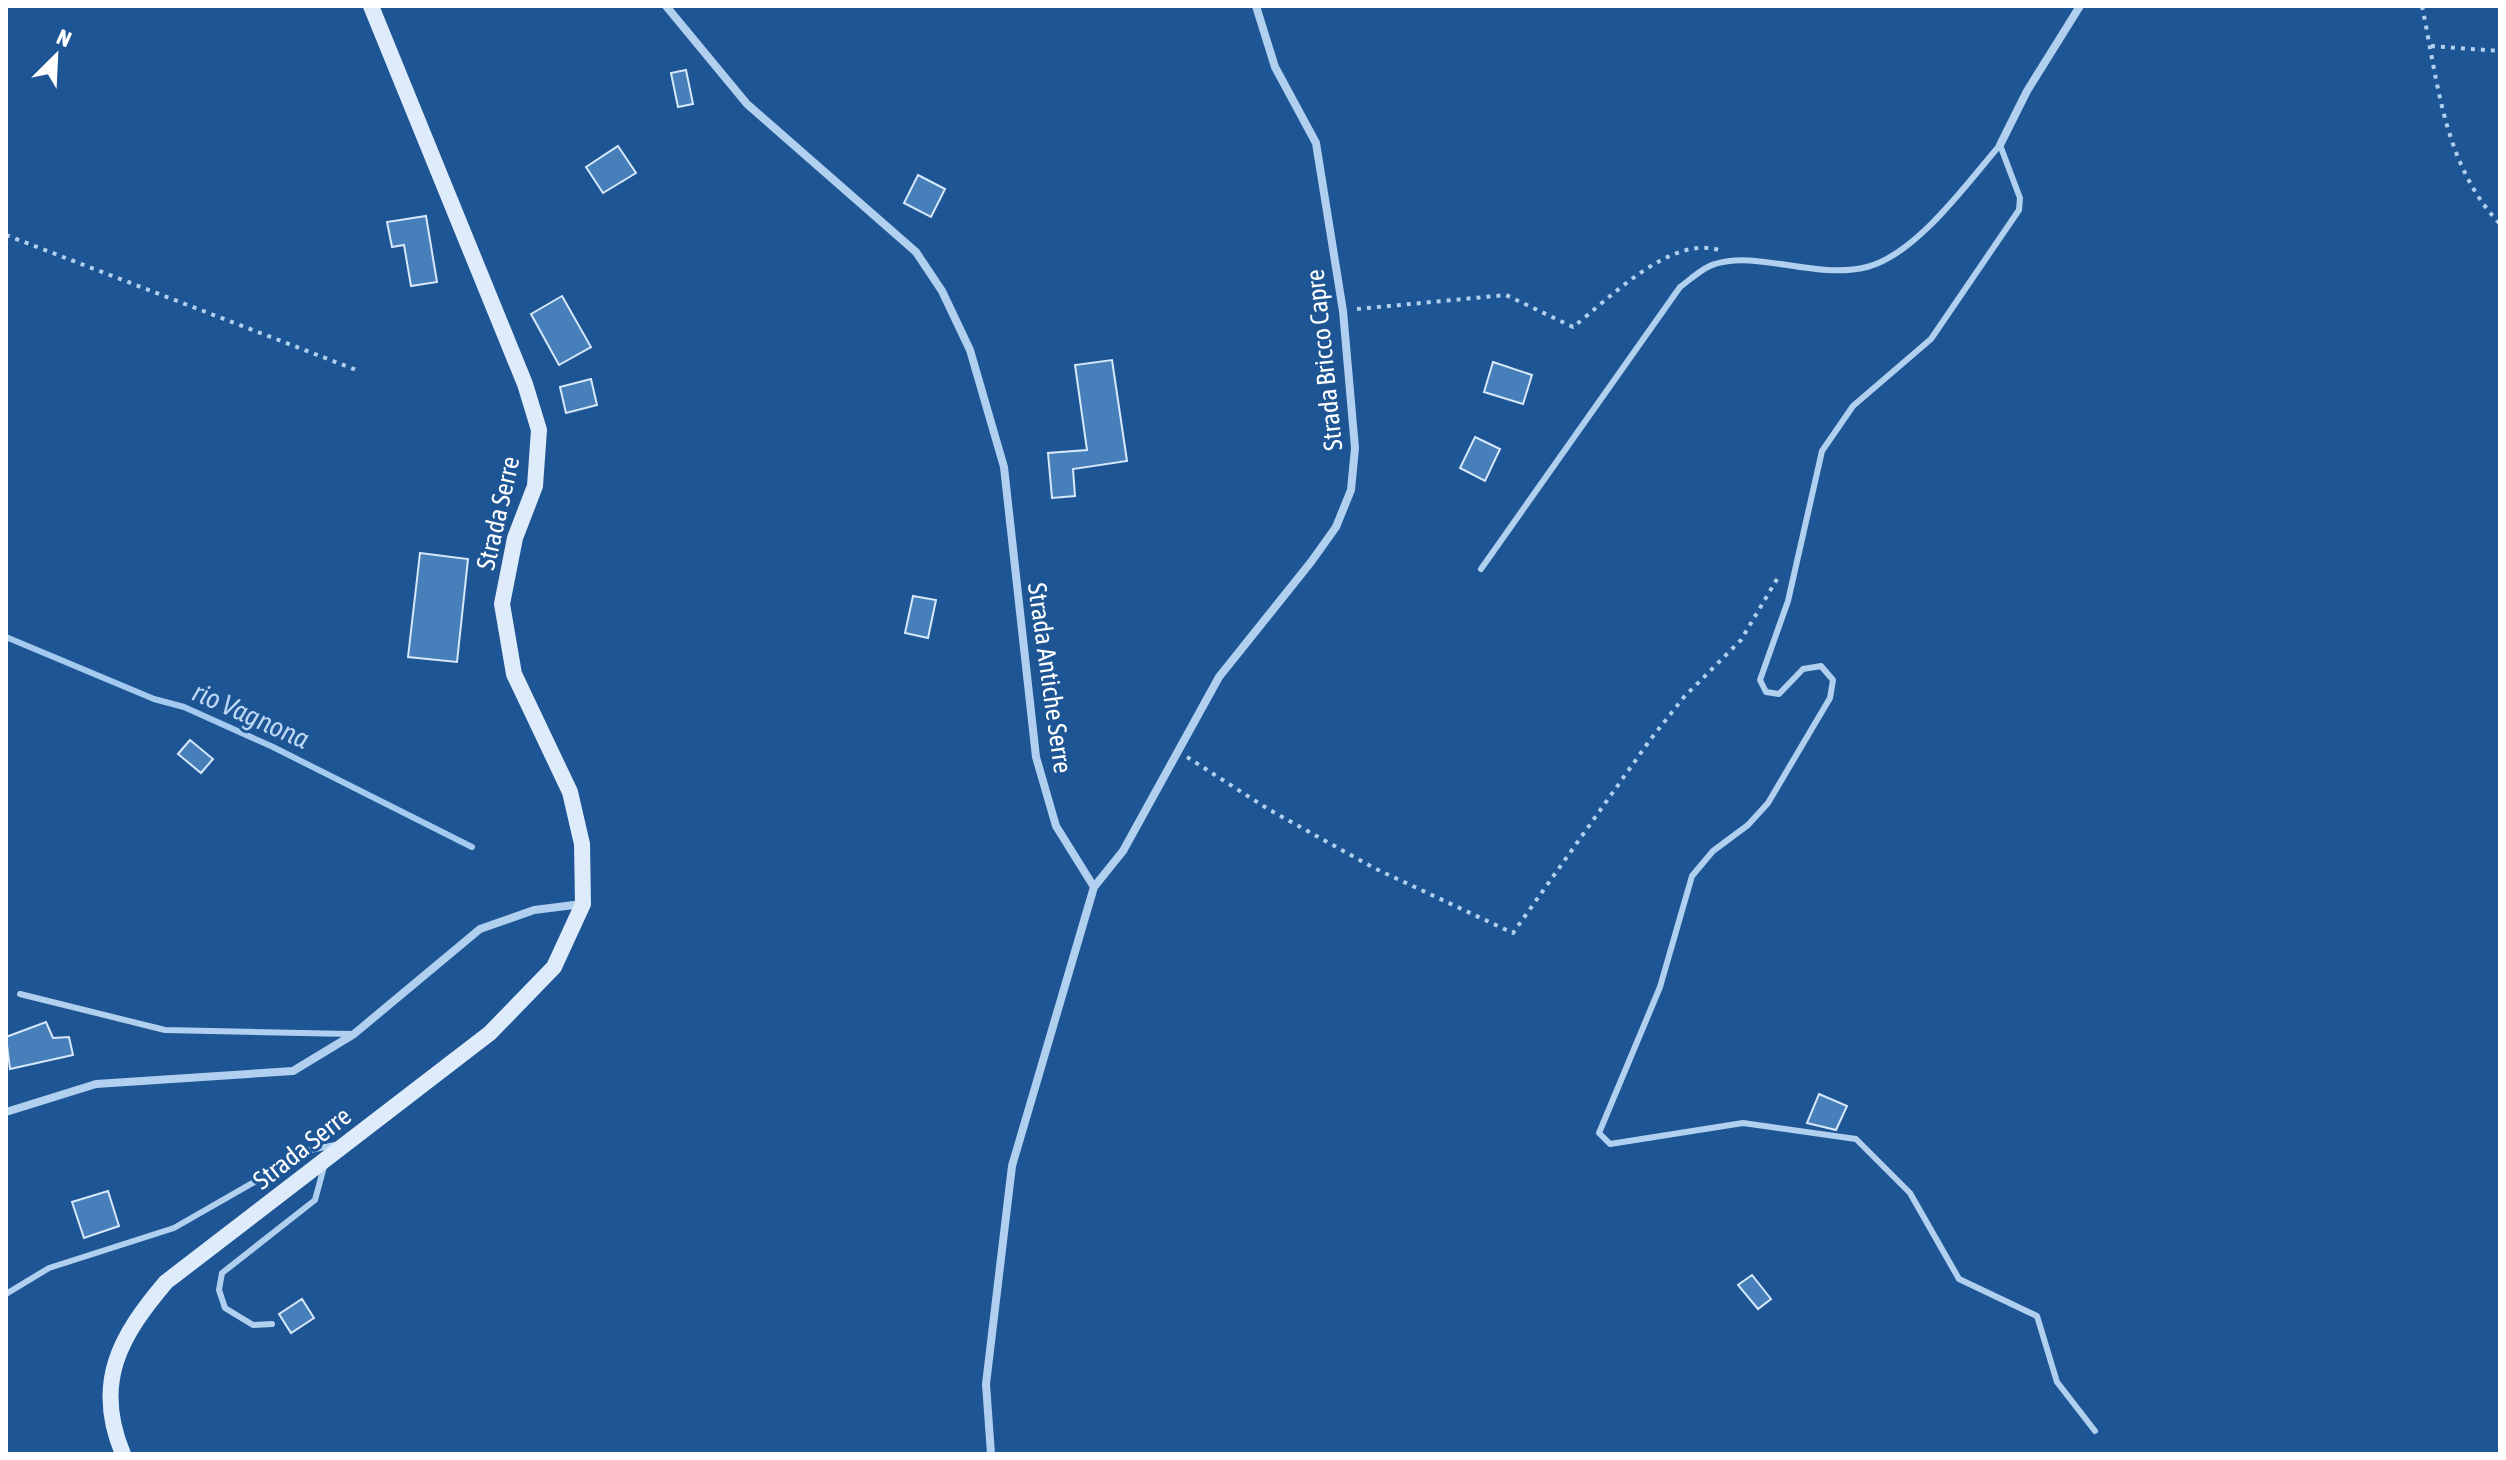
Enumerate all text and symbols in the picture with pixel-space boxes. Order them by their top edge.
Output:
north arrow [16,16,96,96]
text: N [53,23,75,52]
street label: Strada Bricco Capre [1300,268,1348,452]
street label: Strada Serre [470,453,526,573]
street label: Strada Antiche Serre [1022,581,1078,775]
water label: rio Vagnona [188,675,314,755]
street label: Strada Serre [247,1101,357,1195]

